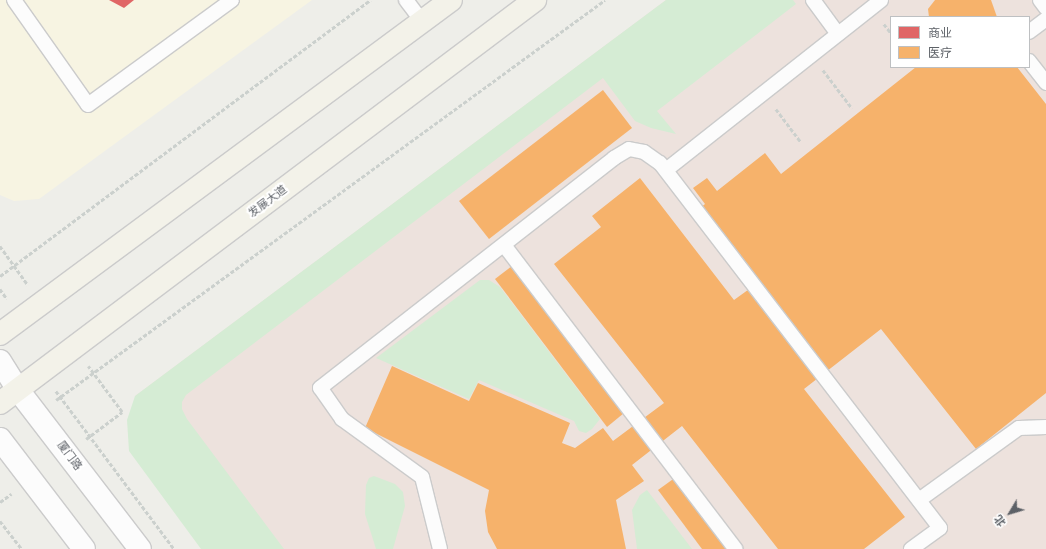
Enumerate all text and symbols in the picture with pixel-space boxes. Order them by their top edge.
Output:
legend [890,16,1030,68]
text: 商业 [928,25,952,42]
text: 医疗 [928,45,952,62]
street label: 发展大道 [246,183,290,221]
street label: 厦门路 [54,439,84,473]
north arrow [990,493,1030,533]
text: 北 [991,512,1009,530]

